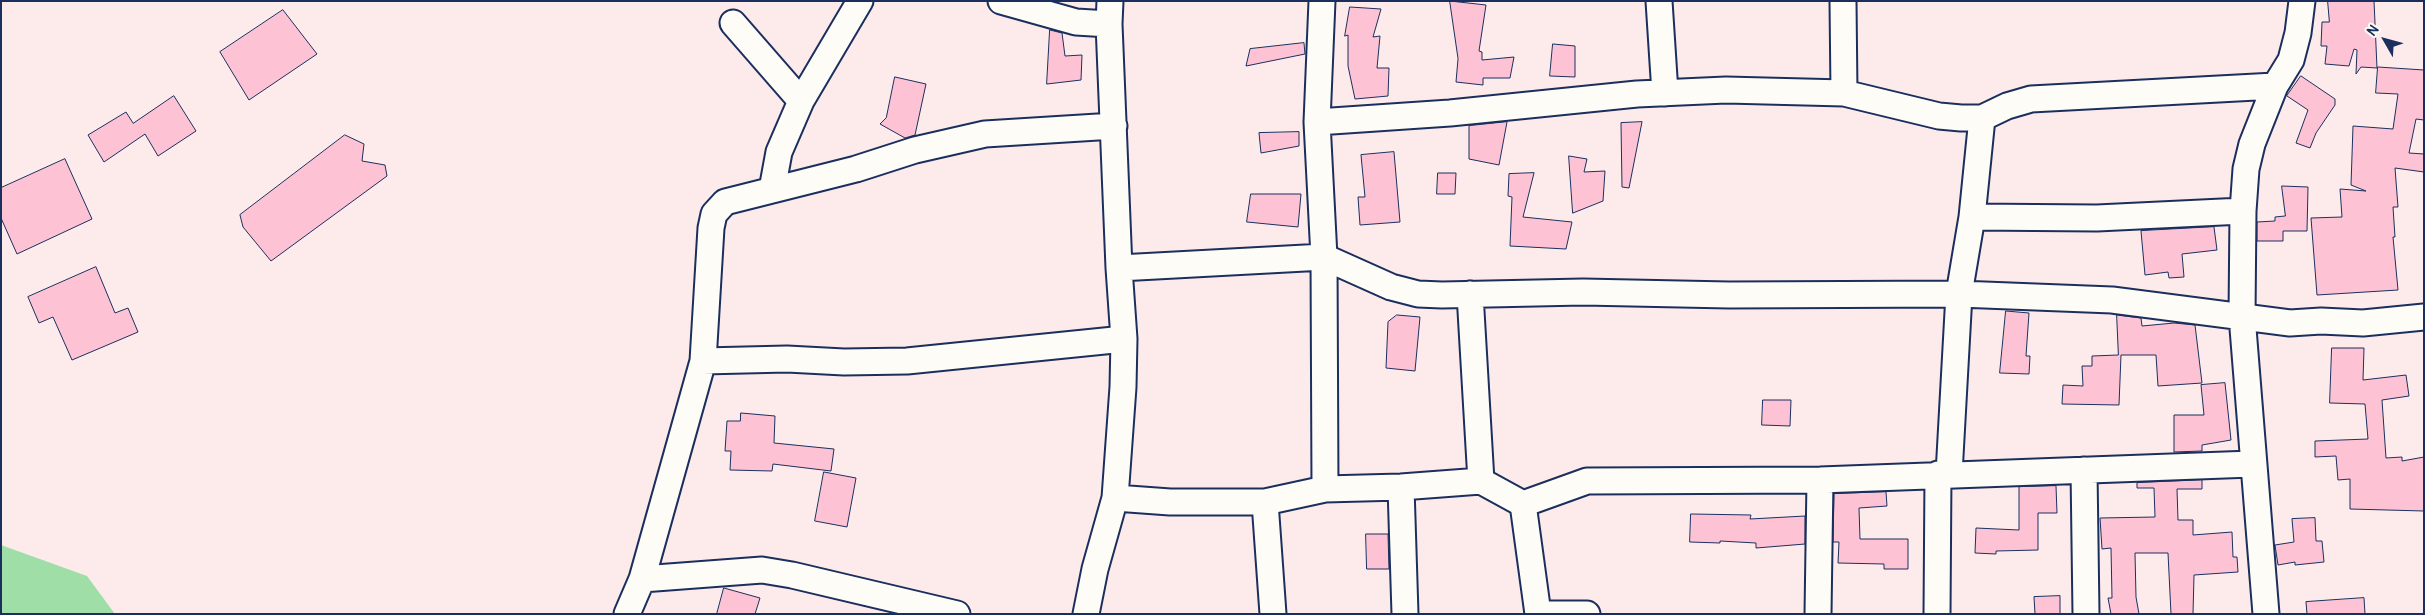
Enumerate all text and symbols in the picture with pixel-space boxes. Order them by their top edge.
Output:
north arrow [2360,15,2410,65]
text: N [2363,21,2382,39]

